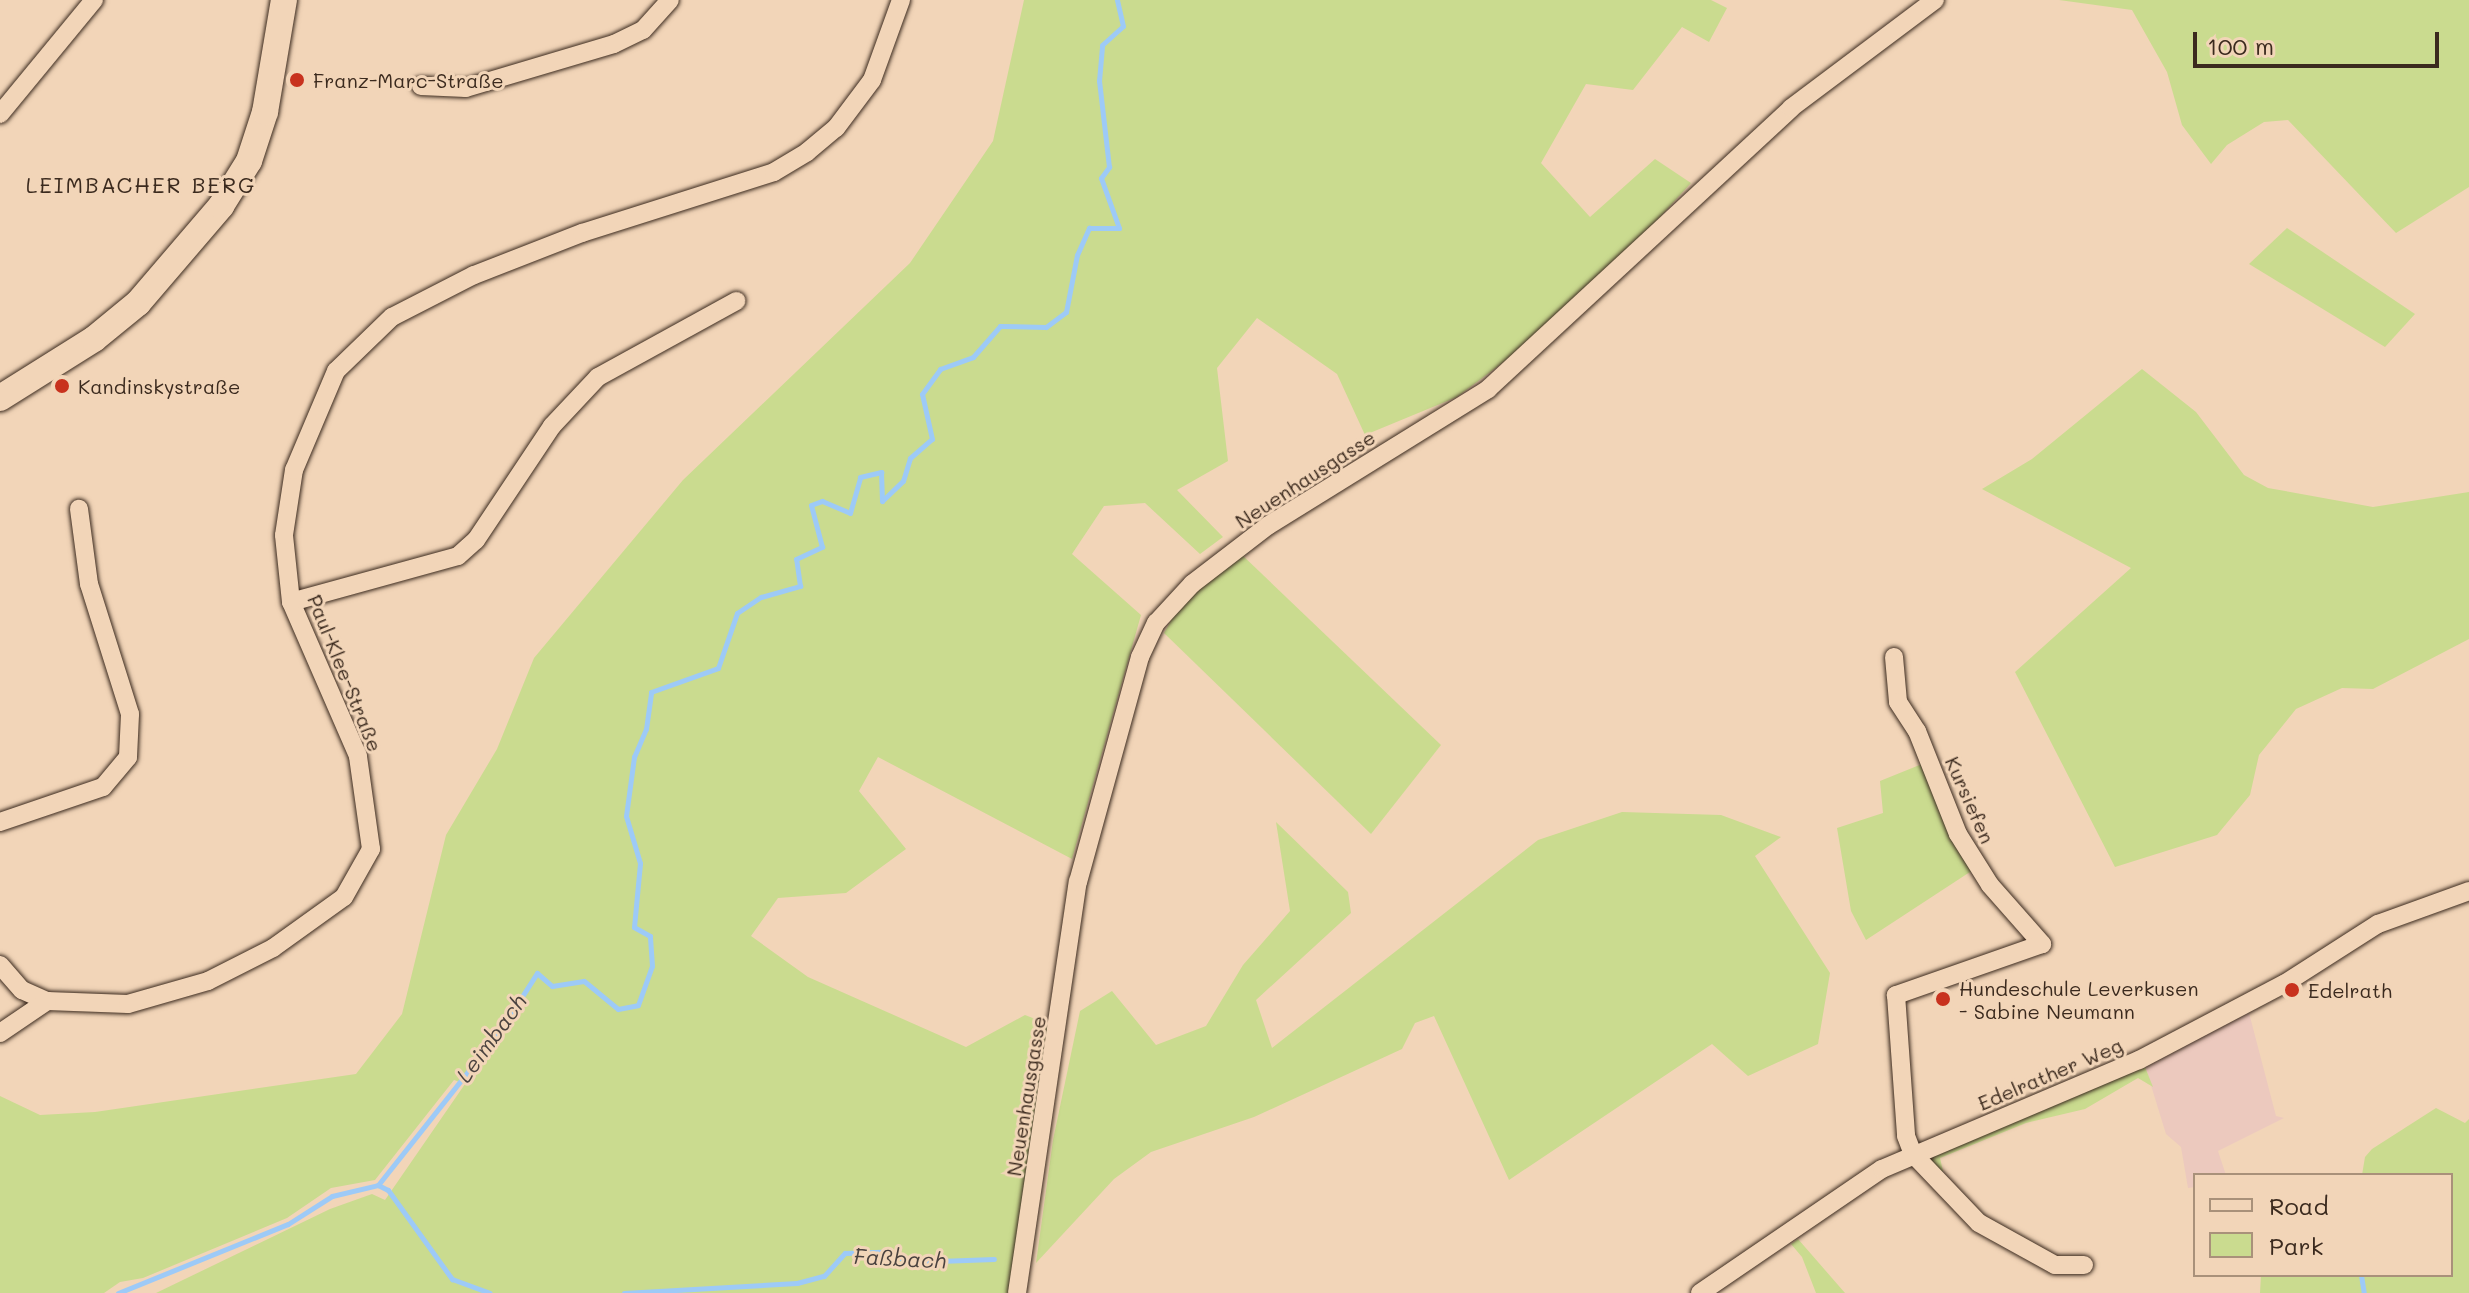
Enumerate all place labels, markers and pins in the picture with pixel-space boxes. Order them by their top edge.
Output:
place label: Franz-Marc-Straße [313,68,504,92]
marker: Franz-Marc-Straße [288,71,306,89]
place label: Kandinskystraße [78,374,240,398]
marker: Kandinskystraße [53,377,71,395]
place label: Hundeschule Leverkusen - Sabine Neumann [1959,976,2198,1023]
place label: Edelrath [2308,978,2392,1002]
marker: Edelrath [2283,981,2301,999]
marker: Hundeschule Leverkusen - Sabine Neumann [1934,990,1952,1008]

